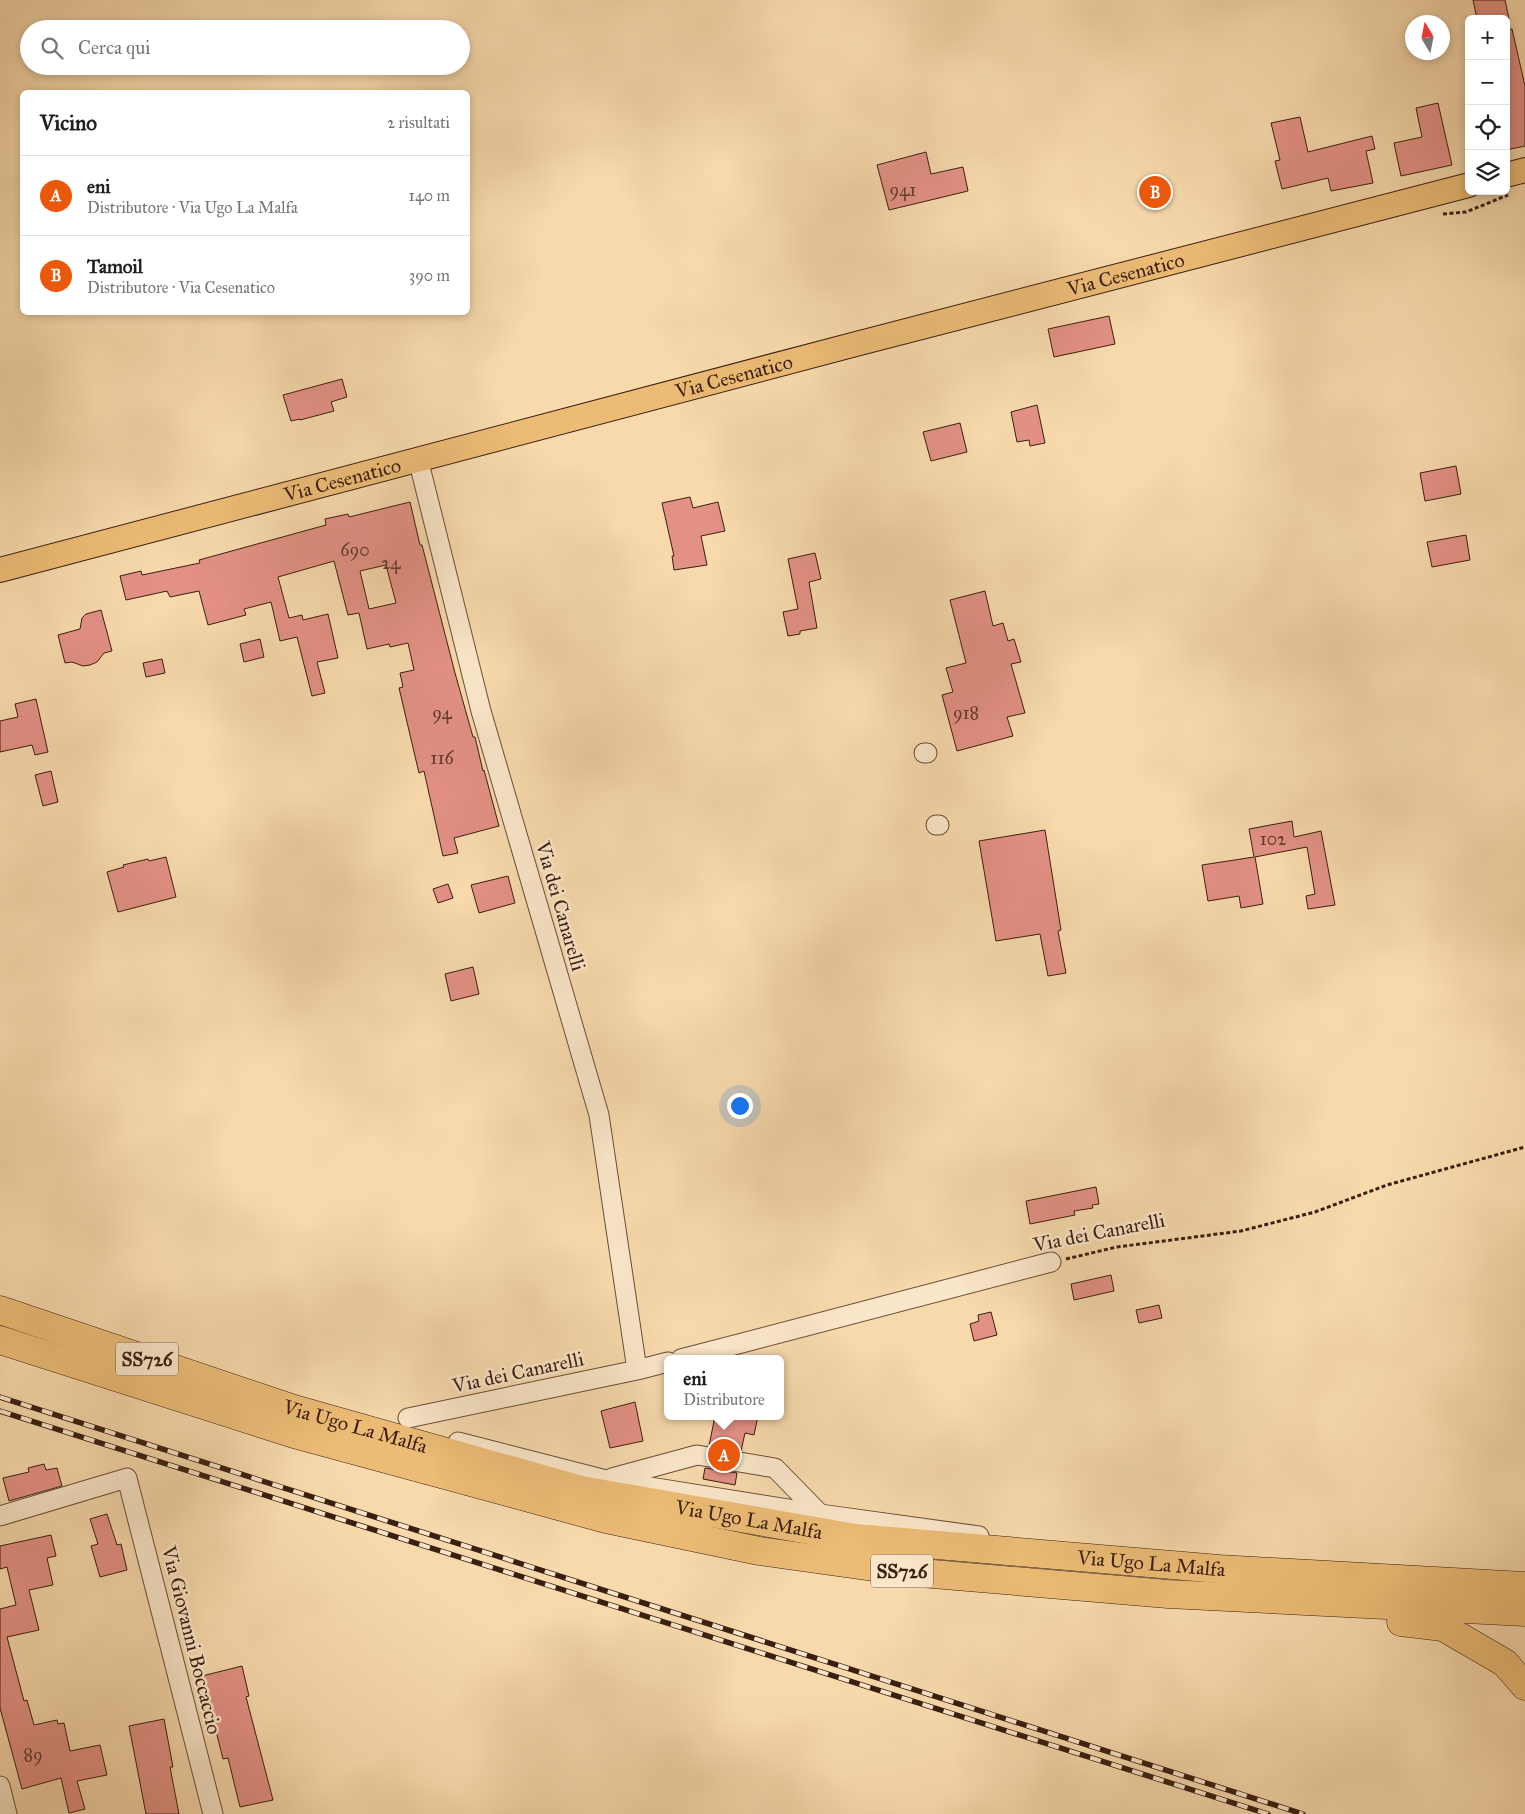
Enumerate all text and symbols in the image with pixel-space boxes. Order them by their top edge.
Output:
north arrow [1405,15,1450,60]
map controls [1465,15,1510,195]
button: + [1465,15,1510,60]
search box [20,20,470,75]
icon: search [38,34,66,62]
text: Cerca qui [78,36,150,59]
button: − [1465,60,1510,105]
button: locate [1465,105,1510,150]
text: Vicino [40,110,97,136]
text: 2 risultati [387,113,450,132]
button: layers [1465,150,1510,195]
pin: B [1139,173,1171,211]
text: eni [87,175,110,198]
house number: 941 [890,179,916,201]
text: A [51,186,61,205]
text: 140 m [409,186,450,205]
text: Distributore · Via Ugo La Malfa [87,198,298,217]
street label: Via Cesenatico [1064,247,1187,301]
text: Tamoil [87,255,143,278]
text: B [51,266,61,285]
text: 390 m [409,266,450,285]
text: Distributore · Via Cesenatico [87,278,275,297]
street label: Via Cesenatico [672,349,795,403]
street label: Via Cesenatico [280,453,403,507]
house number: 690 [340,539,370,561]
house number: 24 [382,552,401,574]
house number: 94 [432,702,453,724]
house number: 918 [953,702,979,724]
house number: 116 [430,747,454,769]
house number: 102 [1260,828,1286,850]
street label: Via dei Canarelli [531,837,591,974]
your location [727,1093,753,1119]
street label: Via dei Canarelli [1030,1207,1167,1257]
road number: SS726 [116,1342,178,1376]
street label: Via dei Canarelli [449,1346,586,1398]
popup [664,1355,784,1420]
text: eni [683,1367,707,1390]
text: Distributore [683,1390,765,1409]
street label: Via Ugo La Malfa [279,1394,431,1458]
pin: A [708,1436,740,1474]
street label: Via Ugo La Malfa [673,1495,825,1544]
street label: Via Giovanni Boccaccio [157,1543,227,1737]
street label: Via Ugo La Malfa [1075,1545,1227,1581]
road number: SS726 [871,1554,933,1588]
house number: 89 [23,1744,43,1766]

